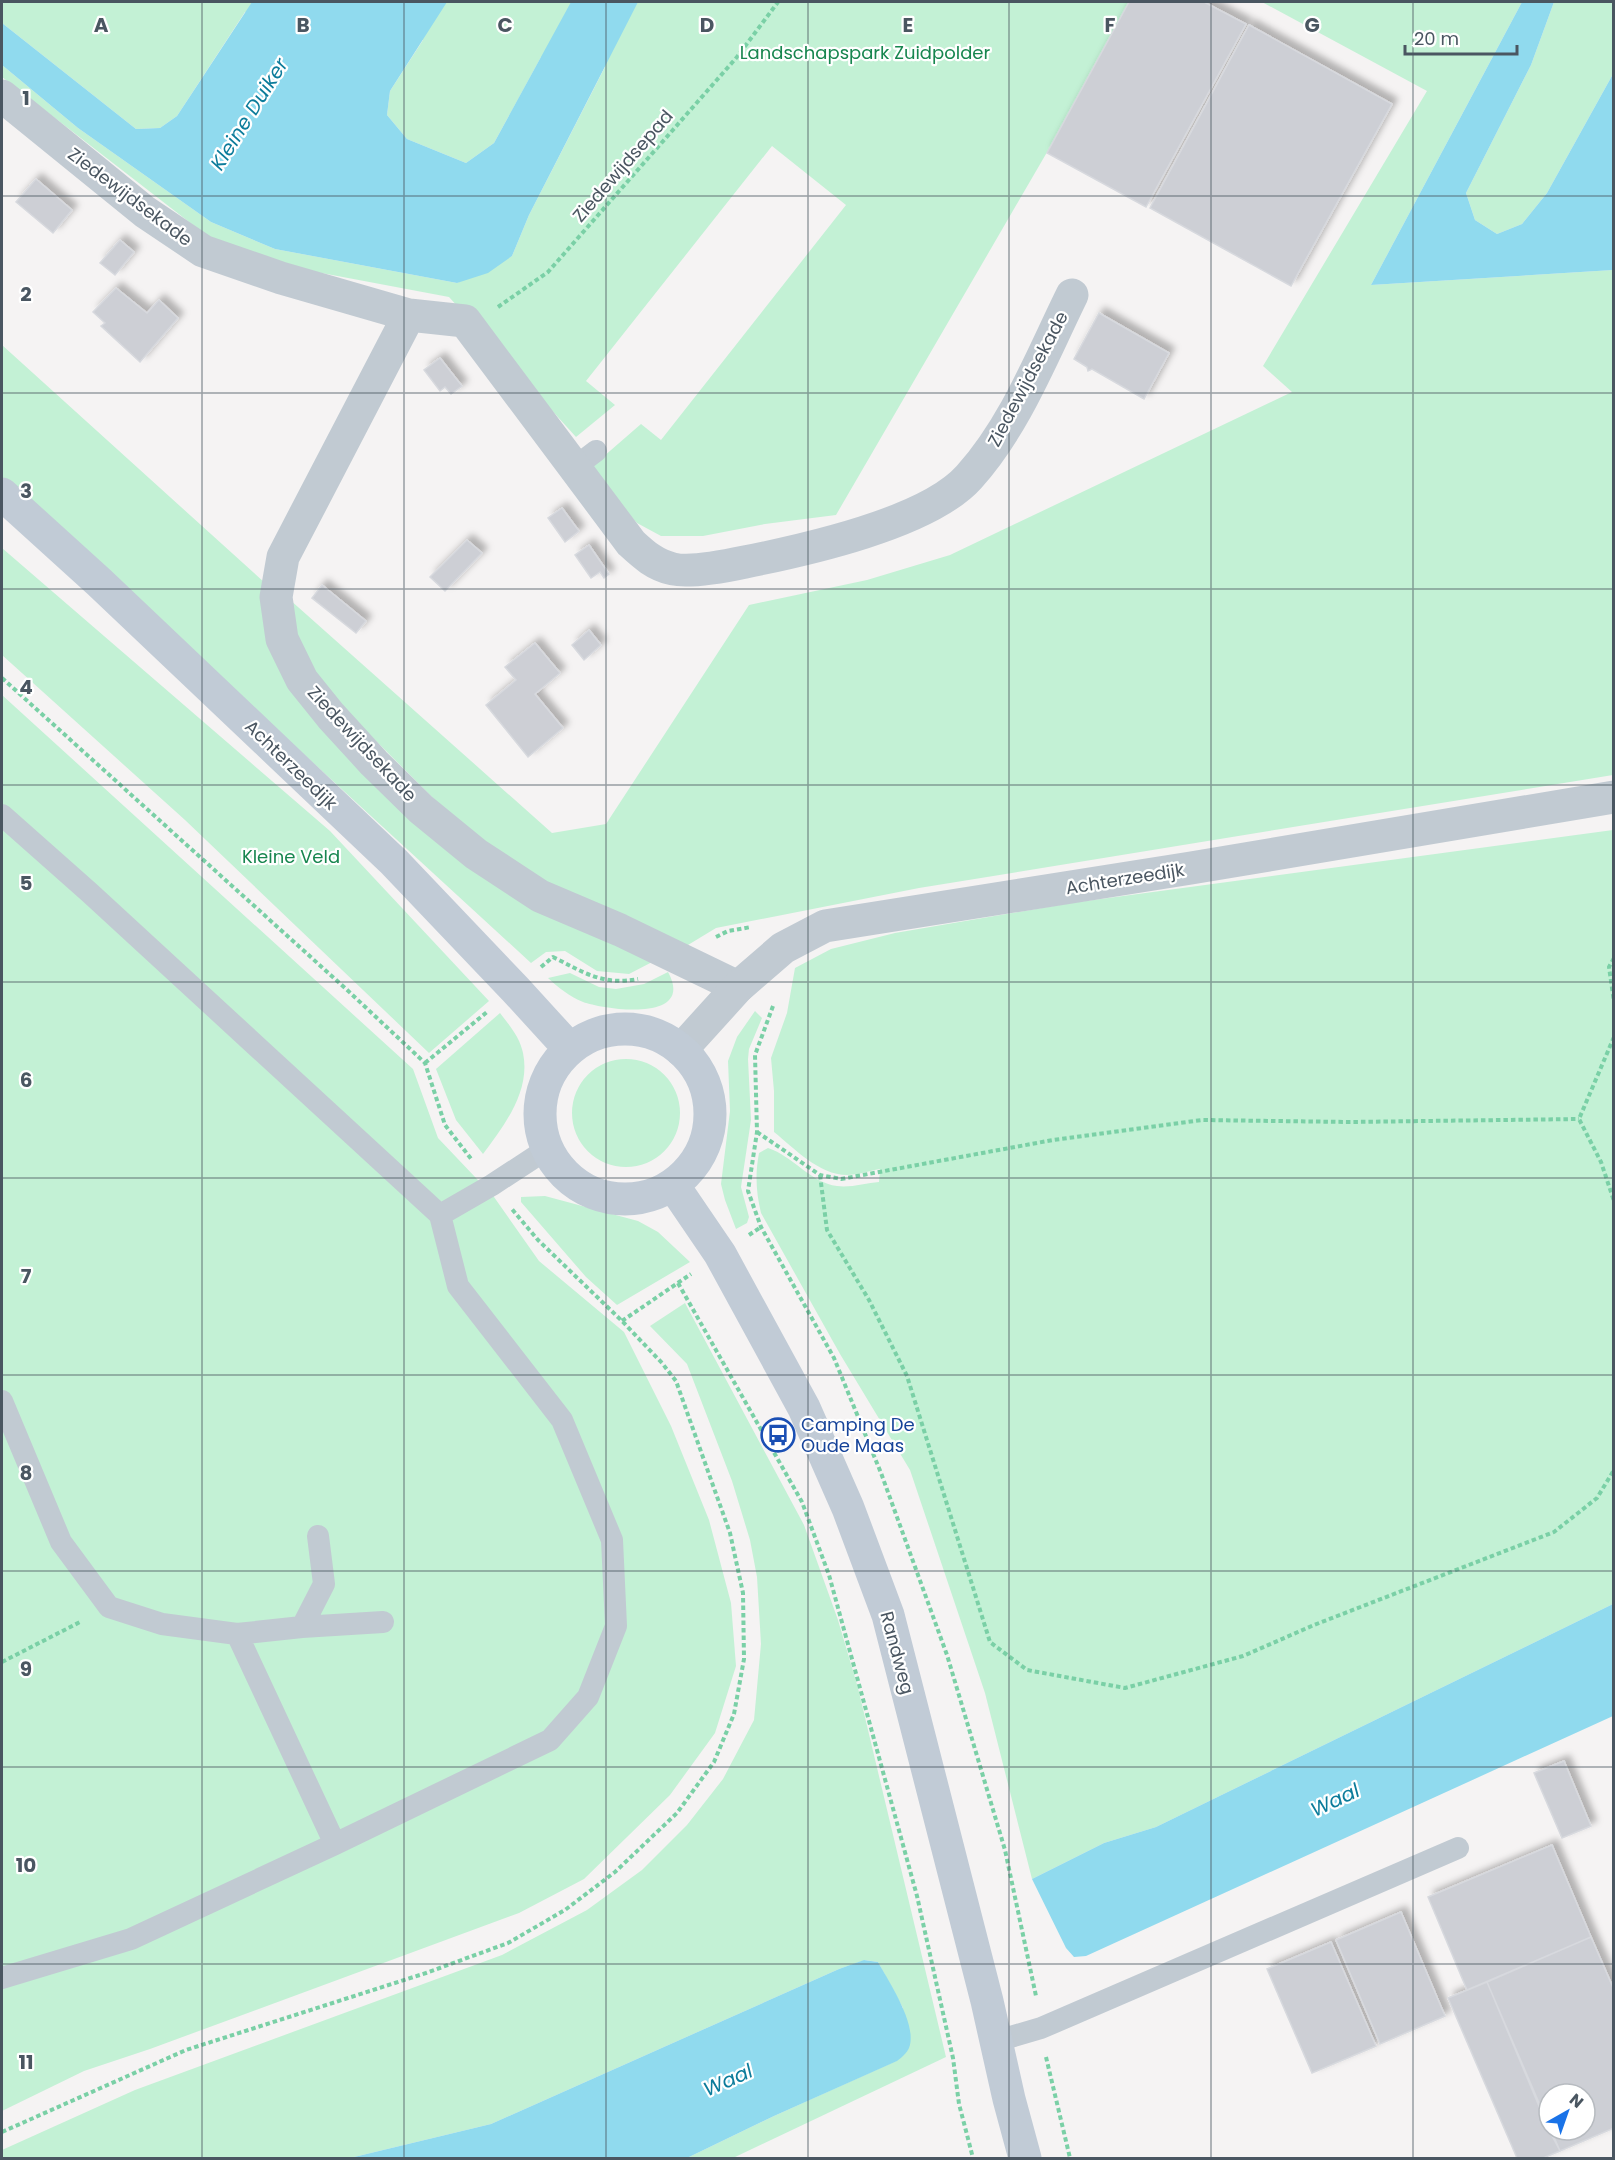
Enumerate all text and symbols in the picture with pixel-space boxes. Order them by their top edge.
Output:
text: A [94,11,109,39]
text: B [296,11,310,39]
text: C [497,11,513,39]
text: D [700,11,714,39]
text: E [903,11,913,39]
text: F [1105,11,1116,39]
text: G [1304,11,1320,39]
scale bar [1405,18,1518,56]
text: 20 m [1414,26,1459,51]
park label: Landschapspark Zuidpolder [740,40,990,65]
water label: Kleine Duiker [203,52,295,175]
text: 1 [22,84,30,112]
street label: Ziedewijdsepad [567,104,678,227]
street label: Ziedewijdsekade [63,142,198,252]
text: 2 [20,280,32,308]
street label: Ziedewijdsekade [981,307,1074,451]
text: 3 [20,477,32,505]
text: 4 [19,673,33,701]
street label: Ziedewijdsekade [302,680,423,807]
street label: Achterzeedijk [240,714,344,816]
park label: Kleine Veld [242,844,340,869]
street label: Achterzeedijk [1064,857,1187,900]
text: 5 [20,869,33,897]
text: 6 [20,1066,32,1094]
text: 7 [21,1262,32,1290]
place label: Camping De Oude Maas [801,1412,915,1458]
bus stop icon: Camping De Oude Maas [760,1417,796,1453]
text: 8 [20,1459,32,1487]
street label: Randweg [874,1609,921,1697]
text: 9 [20,1655,32,1683]
water label: Waal [1306,1776,1364,1824]
text: 10 [16,1851,36,1879]
text: 11 [18,2048,34,2076]
water label: Waal [699,2057,757,2103]
north arrow [1537,2082,1597,2142]
text: N [1564,2088,1588,2114]

